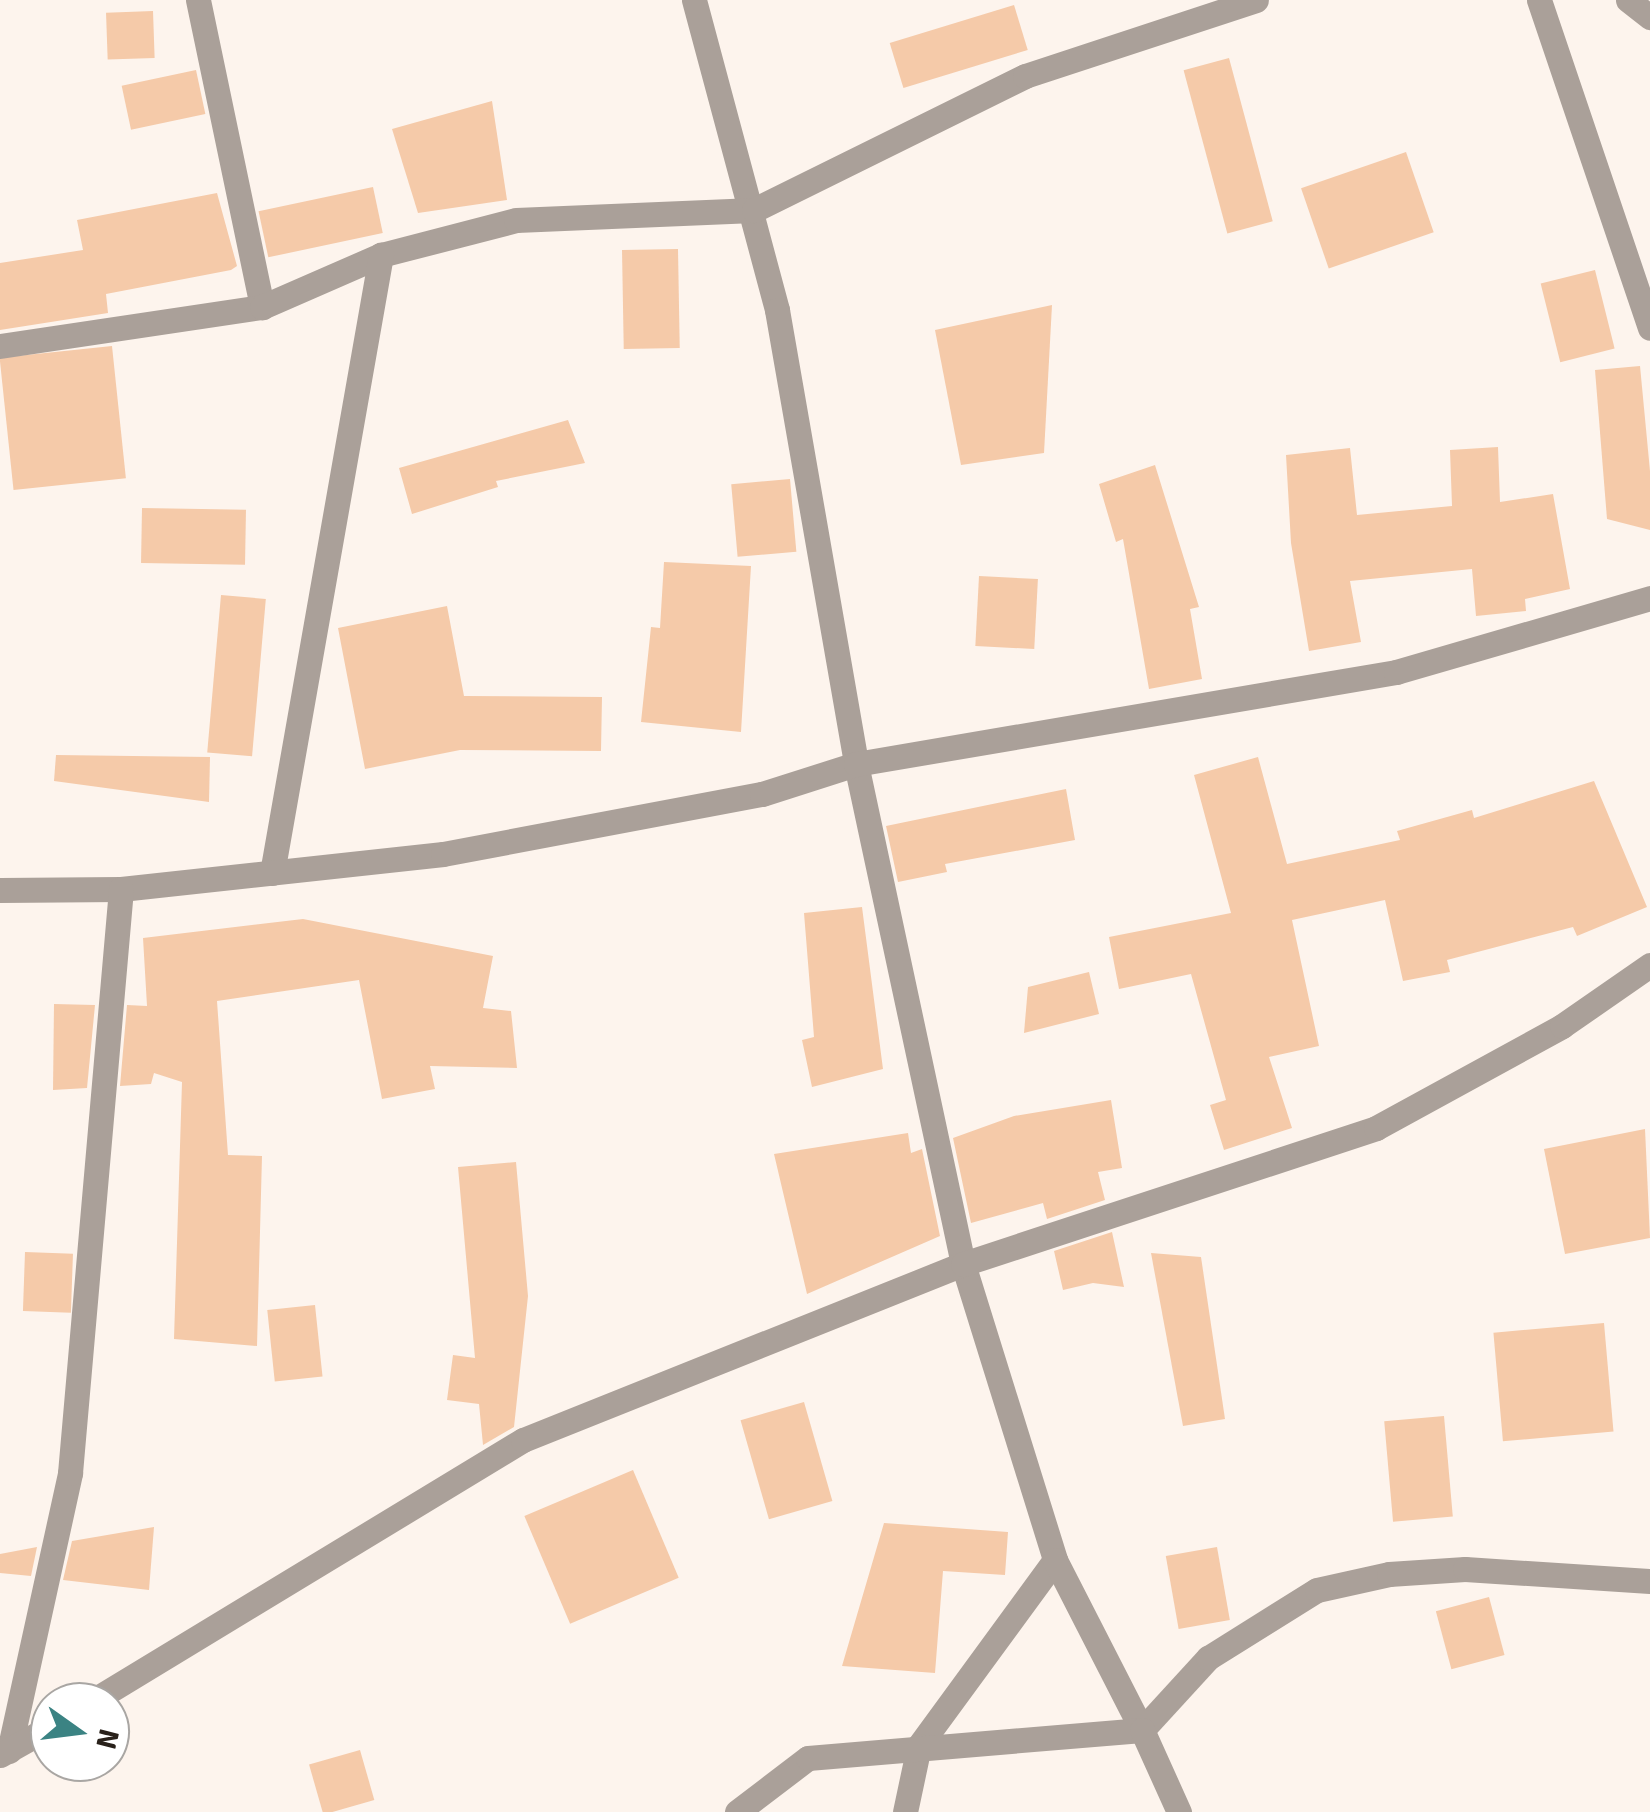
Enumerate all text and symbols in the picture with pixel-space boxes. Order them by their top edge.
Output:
north arrow [30,1682,130,1782]
text: N [88,1725,126,1752]

